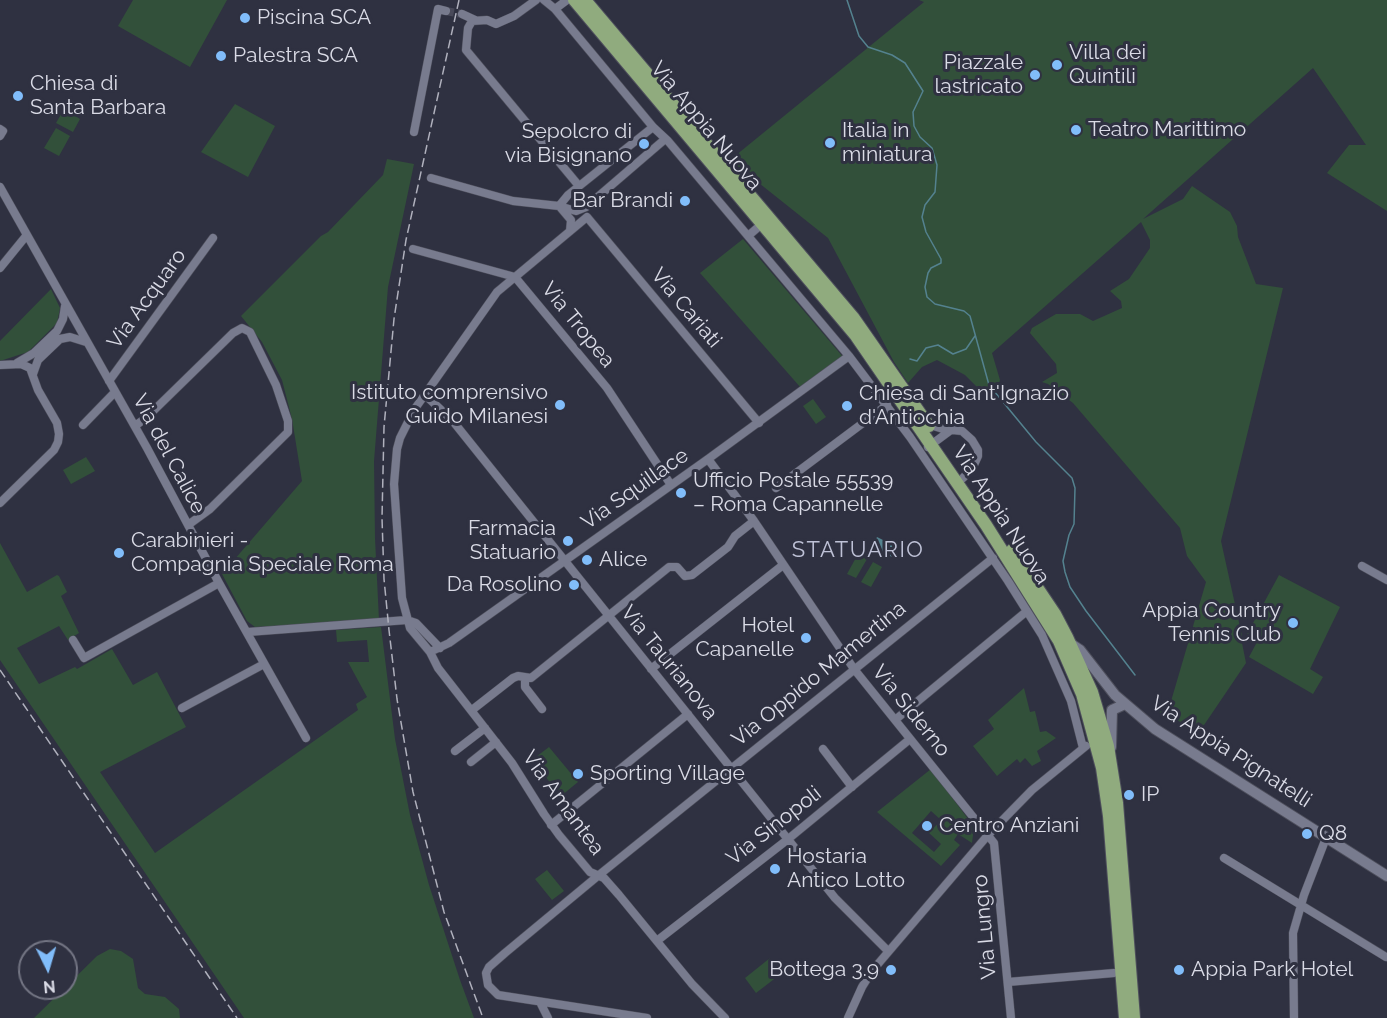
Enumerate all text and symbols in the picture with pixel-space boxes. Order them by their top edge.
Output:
place label: Piscina SCA [257,5,371,31]
marker: Piscina SCA [238,11,252,25]
place label: Villa dei Quintili [1069,40,1146,90]
place label: Palestra SCA [233,43,358,69]
marker: Palestra SCA [214,49,228,63]
place label: Piazzale lastricato [934,50,1023,100]
street label: Via Appia Nuova [645,57,767,195]
marker: Villa dei Quintili [1050,58,1064,72]
marker: Piazzale lastricato [1028,68,1042,82]
place label: Chiesa di Santa Barbara [30,71,166,121]
marker: Chiesa di Santa Barbara [11,89,25,103]
place label: Teatro Marittimo [1088,117,1246,143]
place label: Italia in miniatura [842,118,932,168]
place label: Sepolcro di via Bisignano [505,119,632,169]
marker: Teatro Marittimo [1069,123,1083,137]
marker: Italia in miniatura [823,136,837,150]
marker: Sepolcro di via Bisignano [637,137,651,151]
place label: Bar Brandi [572,188,673,214]
marker: Bar Brandi [678,194,692,208]
street label: Via Acquaro [102,244,192,354]
street label: Via Cariati [645,263,727,353]
street label: Via Tropea [536,277,620,373]
place label: Istituto comprensivo Guido Milanesi [351,380,548,430]
place label: Chiesa di Sant'Ignazio d'Antiochia [859,381,1069,431]
street label: Via del Calice [127,390,211,518]
marker: Istituto comprensivo Guido Milanesi [553,398,567,412]
marker: Chiesa di Sant'Ignazio d'Antiochia [840,399,854,413]
street label: Via Appia Nuova [947,441,1055,589]
street label: Via Squillace [577,443,693,535]
place label: Ufficio Postale 55539 – Roma Capannelle [693,468,893,518]
marker: Ufficio Postale 55539 – Roma Capannelle [674,486,688,500]
place label: Farmacia Statuario [468,516,556,566]
place label: Carabinieri - Compagnia Speciale Roma [131,528,394,578]
marker: Farmacia Statuario [561,534,575,548]
district label: STATUARIO [792,537,924,563]
marker: Carabinieri - Compagnia Speciale Roma [112,546,126,560]
place label: Alice [599,547,647,573]
marker: Alice [580,553,594,567]
place label: Da Rosolino [447,572,562,598]
marker: Da Rosolino [567,578,581,592]
street label: Via Oppido Mamertina [727,596,911,752]
place label: Appia Country Tennis Club [1142,598,1281,648]
street label: Via Taurianova [615,601,723,725]
place label: Hotel Capanelle [695,613,794,663]
marker: Appia Country Tennis Club [1286,616,1300,630]
marker: Hotel Capanelle [799,631,813,645]
street label: Via Siderno [866,660,956,762]
street label: Via Appia Pignatelli [1146,691,1316,813]
street label: Via Amantea [517,746,609,860]
place label: Sporting Village [590,761,745,787]
marker: Sporting Village [571,767,585,781]
street label: Via Sinopoli [722,781,826,871]
place label: IP [1141,782,1159,808]
marker: IP [1122,788,1136,802]
place label: Centro Anziani [939,813,1079,839]
marker: Centro Anziani [920,819,934,833]
place label: Q8 [1319,821,1347,847]
marker: Q8 [1300,827,1314,841]
place label: Hostaria Antico Lotto [787,844,905,894]
marker: Hostaria Antico Lotto [768,862,782,876]
street label: Via Lungro [968,874,1002,980]
north arrow [18,940,78,1000]
place label: Bottega 3.9 [769,957,879,983]
place label: Appia Park Hotel [1191,957,1353,983]
marker: Bottega 3.9 [884,963,898,977]
marker: Appia Park Hotel [1172,963,1186,977]
text: N [43,976,56,996]

